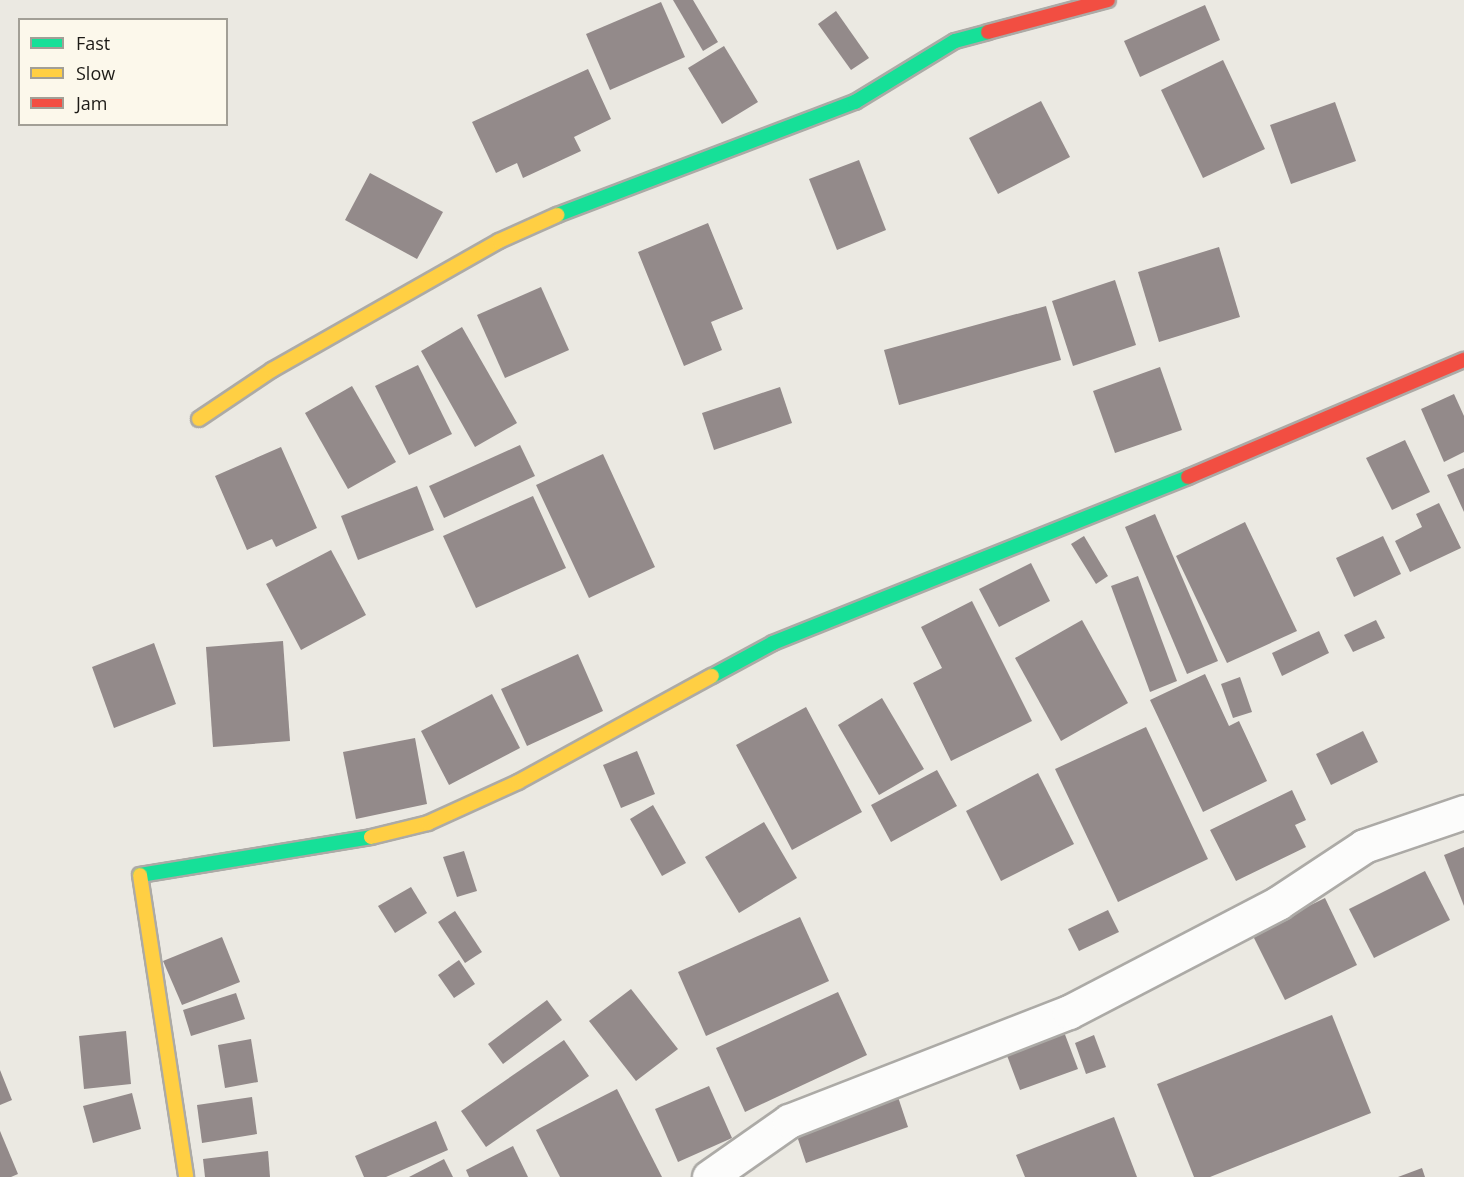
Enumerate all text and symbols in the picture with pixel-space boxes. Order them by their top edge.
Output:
legend [18,18,228,126]
text: Fast [76,31,110,55]
text: Slow [76,61,115,85]
text: Jam [76,91,108,115]

